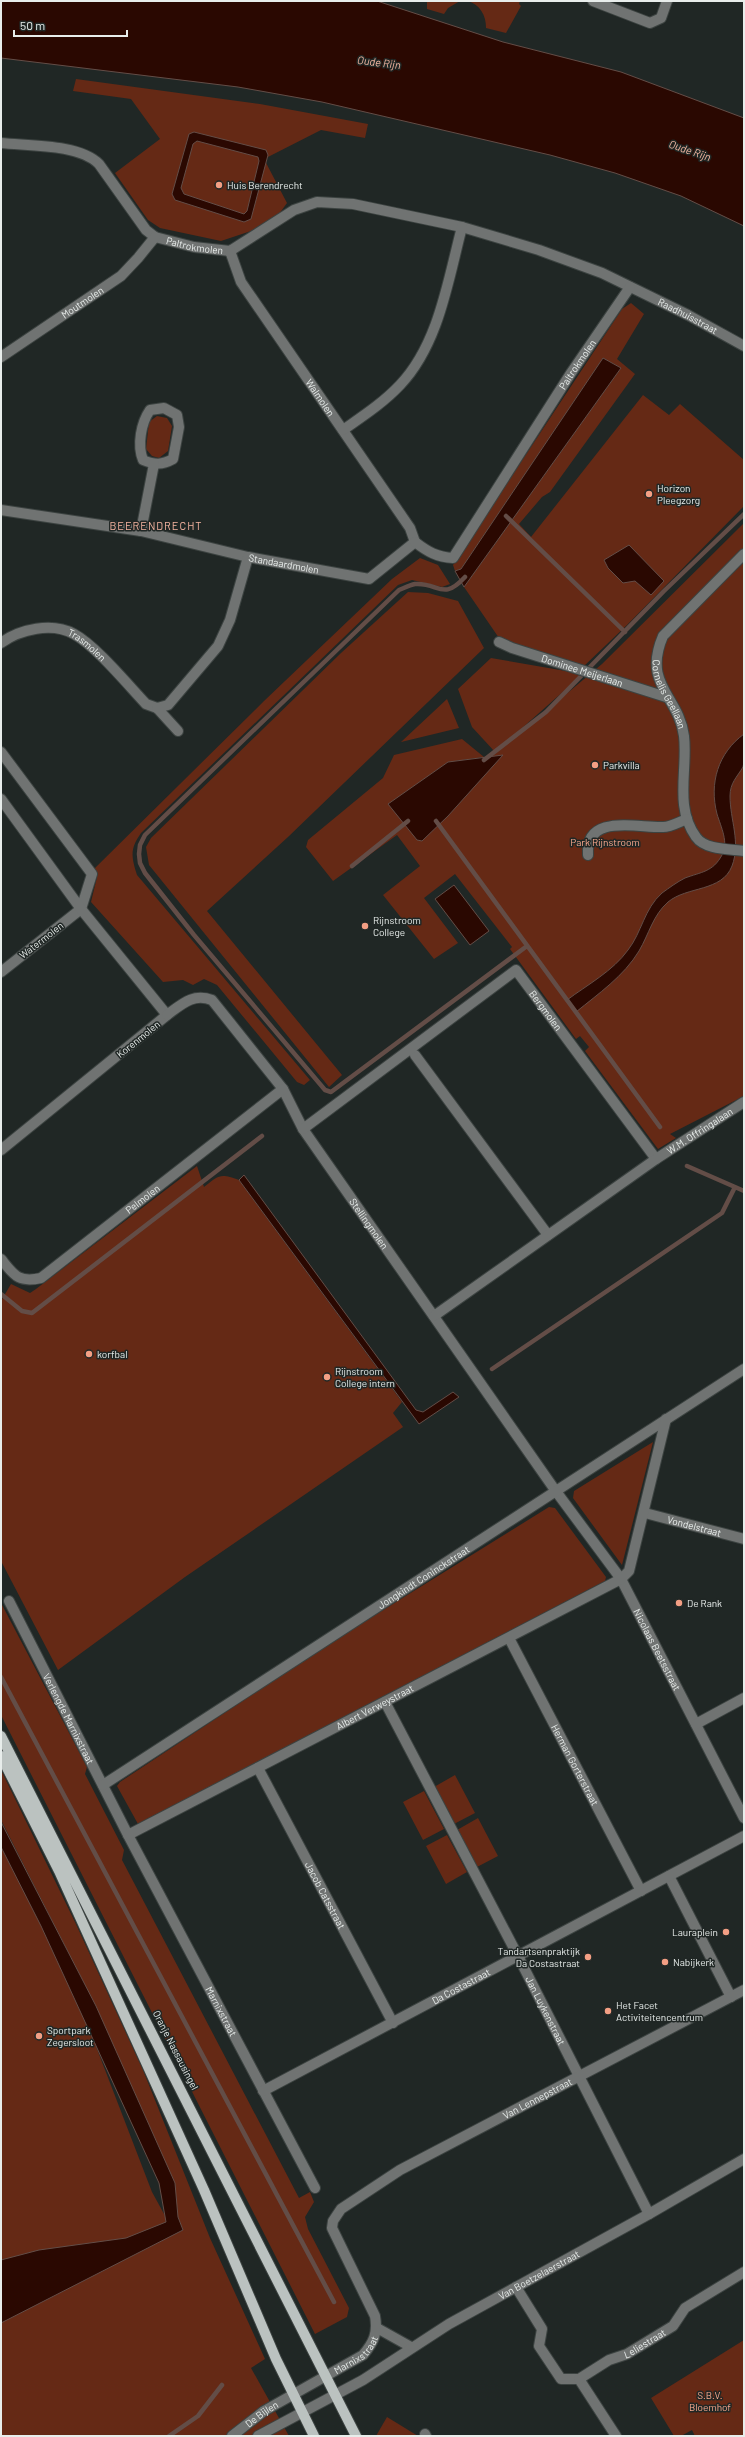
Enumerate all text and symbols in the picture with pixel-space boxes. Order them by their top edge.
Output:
scale bar [14,12,127,38]
text: 50 m [20,18,45,32]
water label: Oude Rijn [357,53,402,71]
water label: Oude Rijn [667,137,713,163]
place label: Huis Berendrecht [227,179,303,191]
marker: Huis Berendrecht [214,180,224,190]
street label: Paltrokmolen [165,234,224,256]
street label: Moutmolen [59,284,106,321]
street label: Raadhuisstraat [656,295,720,336]
street label: Paltrokmolen [556,337,598,392]
street label: Walmolen [303,377,337,418]
place label: Horizon Pleegzorg [657,482,700,506]
marker: Horizon Pleegzorg [644,489,654,499]
district label: BEERENDRECHT [109,519,203,532]
street label: Standaardmolen [248,551,320,576]
street label: Trasmolen [66,626,109,663]
street label: Dominee Meijerlaan [540,652,625,689]
street label: Cornelis Geellaan [651,660,688,730]
place label: Parkvilla [603,759,640,771]
marker: Parkvilla [590,760,600,770]
park label: Park Rijnstroom [570,836,640,848]
place label: Rijnstroom College [373,914,421,938]
street label: Watermolen [17,919,65,961]
marker: Rijnstroom College [360,921,370,931]
street label: Bergmolen [527,988,565,1033]
street label: Korenmolen [114,1018,162,1060]
street label: W.M. Offringalaan [664,1105,735,1156]
street label: Pelmolen [123,1182,162,1216]
street label: Stellingmolen [347,1196,391,1251]
place label: korfbal [97,1348,127,1360]
marker: korfbal [84,1349,94,1359]
place label: Rijnstroom College intern [335,1365,395,1389]
marker: Rijnstroom College intern [322,1372,332,1382]
street label: Vondelstraat [666,1513,723,1539]
street label: Jongkindt Coninckstraat [375,1543,472,1611]
place label: De Rank [687,1597,722,1609]
marker: De Rank [674,1598,684,1608]
street label: Nicolaas Beetsstraat [631,1607,683,1693]
street label: Verlengde Marnixstraat [41,1671,97,1766]
street label: Albert Verweystraat [334,1682,416,1732]
street label: Herman Gorterstraat [549,1722,601,1808]
street label: Jacob Catsstraat [303,1860,348,1931]
place label: Lauraplein [672,1926,718,1938]
marker: Lauraplein [721,1927,731,1937]
place label: Tandartsenpraktijk Da Costastraat [498,1945,580,1969]
marker: Tandartsenpraktijk Da Costastraat [583,1952,593,1962]
place label: Nabijkerk [673,1956,714,1968]
marker: Nabijkerk [660,1957,670,1967]
street label: Da Costastraat [430,1966,492,2006]
street label: Jan Luykenstraat [523,1974,568,2047]
street label: Marnixstraat [203,1984,240,2039]
place label: Het Facet Activiteitencentrum [616,1999,703,2023]
marker: Het Facet Activiteitencentrum [603,2006,613,2016]
street label: Oranje Nassausingel [151,2008,201,2092]
place label: Sportpark Zegersloot [47,2024,94,2048]
marker: Sportpark Zegersloot [34,2031,44,2041]
street label: Van Lennepstraat [501,2075,574,2121]
street label: Van Boetzelaerstraat [496,2247,582,2302]
street label: Leliestraat [622,2326,668,2361]
street label: Marnixstraat [332,2334,380,2376]
park label: S.B.V. Bloemhof [689,2389,731,2413]
street label: De Bijlen [243,2398,280,2430]

